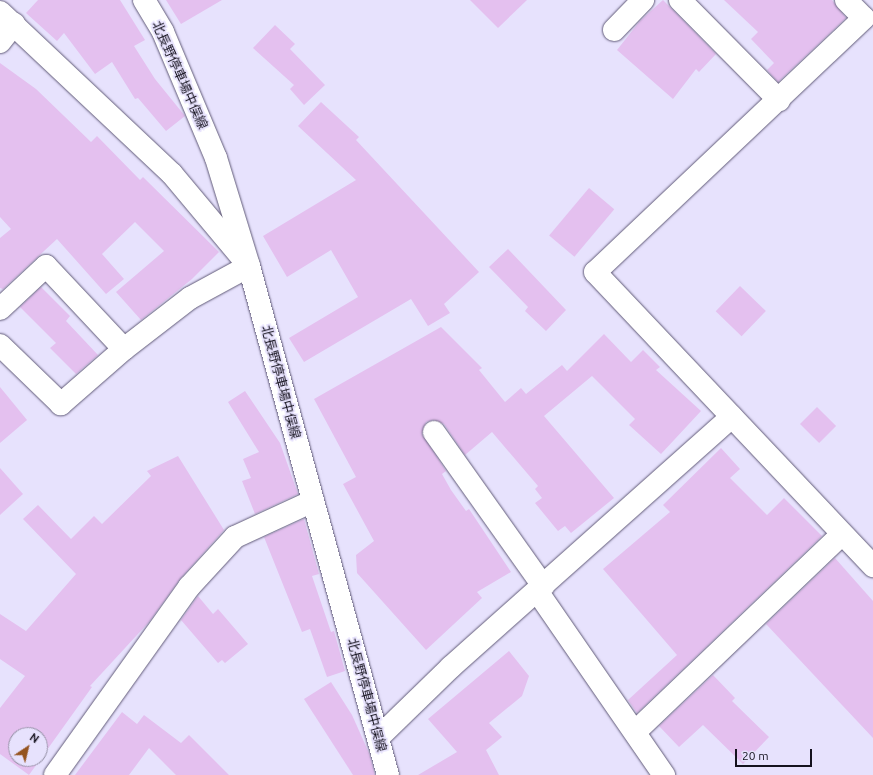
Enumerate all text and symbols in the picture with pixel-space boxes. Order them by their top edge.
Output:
street label: 北長野停車場中俣線 [149,18,211,132]
street label: 北長野停車場中俣線 [258,323,304,441]
street label: 北長野停車場中俣線 [344,636,390,754]
north arrow [8,727,48,767]
text: N [28,731,41,745]
scale bar [737,741,814,767]
text: 20 m [742,749,769,762]

